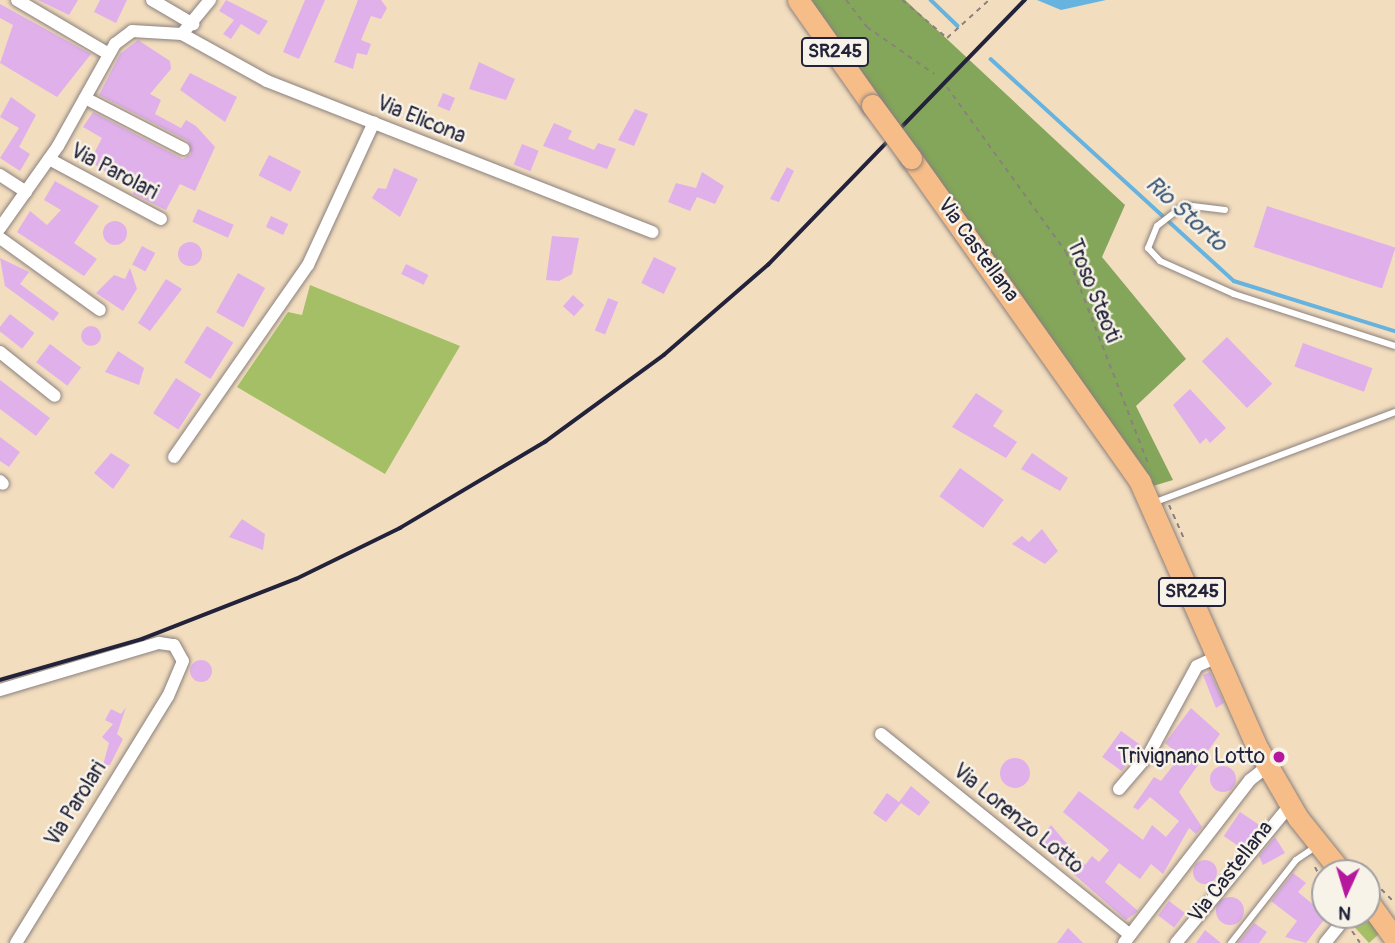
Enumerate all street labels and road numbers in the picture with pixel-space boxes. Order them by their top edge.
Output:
road number: SR245 [800,36,870,68]
street label: Via Elicona [373,91,469,149]
street label: Via Parolari [66,138,162,206]
street label: Via Castellana [932,193,1024,307]
street label: Troso Steoti [1061,236,1125,346]
road number: SR245 [1157,576,1227,608]
street label: Via Parolari [40,757,112,851]
street label: Via Lorenzo Lotto [948,759,1088,879]
street label: Via Castellana [1183,816,1279,928]

